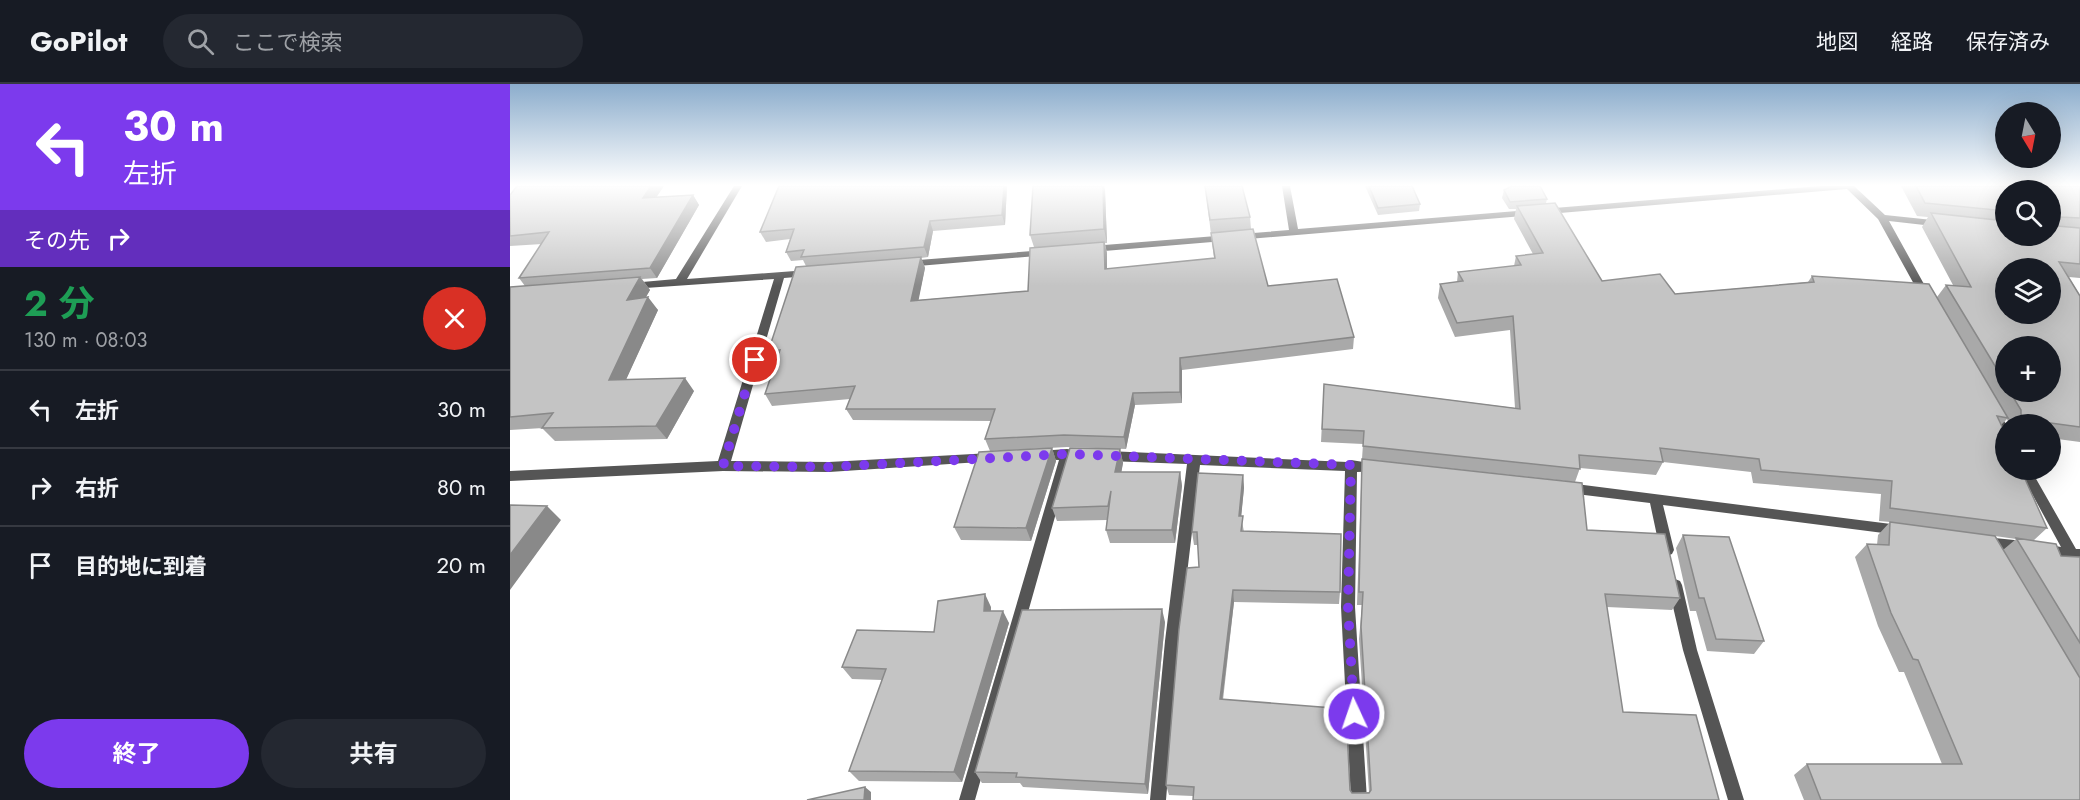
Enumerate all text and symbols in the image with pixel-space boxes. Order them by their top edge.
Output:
search box [163,14,583,68]
text: GoPilot [30,21,127,62]
icon: search [184,25,217,58]
text: ここで検索 [232,26,342,58]
text: 地図 [1816,27,1858,57]
text: 経路 [1891,27,1933,57]
text: 保存済み [1966,27,2050,57]
text: 30 m [123,96,224,157]
north arrow [1995,102,2061,168]
map controls [1995,102,2061,480]
icon: left [24,108,102,186]
text: 左折 [123,154,177,193]
button: search [1995,180,2061,246]
icon: right [102,222,135,255]
text: その先 [24,224,90,256]
button: layers [1995,258,2061,324]
text: 2 分 [24,277,94,329]
button: close [423,287,486,350]
text: 130 m · 08:03 [24,326,147,355]
pin [729,334,780,385]
button: + [1995,336,2061,402]
icon: arrive [738,343,771,376]
icon: left [24,393,57,426]
text: 30 m [437,393,486,425]
text: 左折 [75,394,119,426]
button: − [1995,414,2061,480]
icon: right [24,471,57,504]
text: 80 m [437,471,486,503]
text: 右折 [75,472,119,504]
icon: arrive [24,549,57,582]
text: 20 m [437,549,486,581]
text: 目的地に到着 [75,550,207,582]
position arrow [1322,682,1386,746]
button: 終了 [24,719,249,788]
button: 共有 [261,719,486,788]

